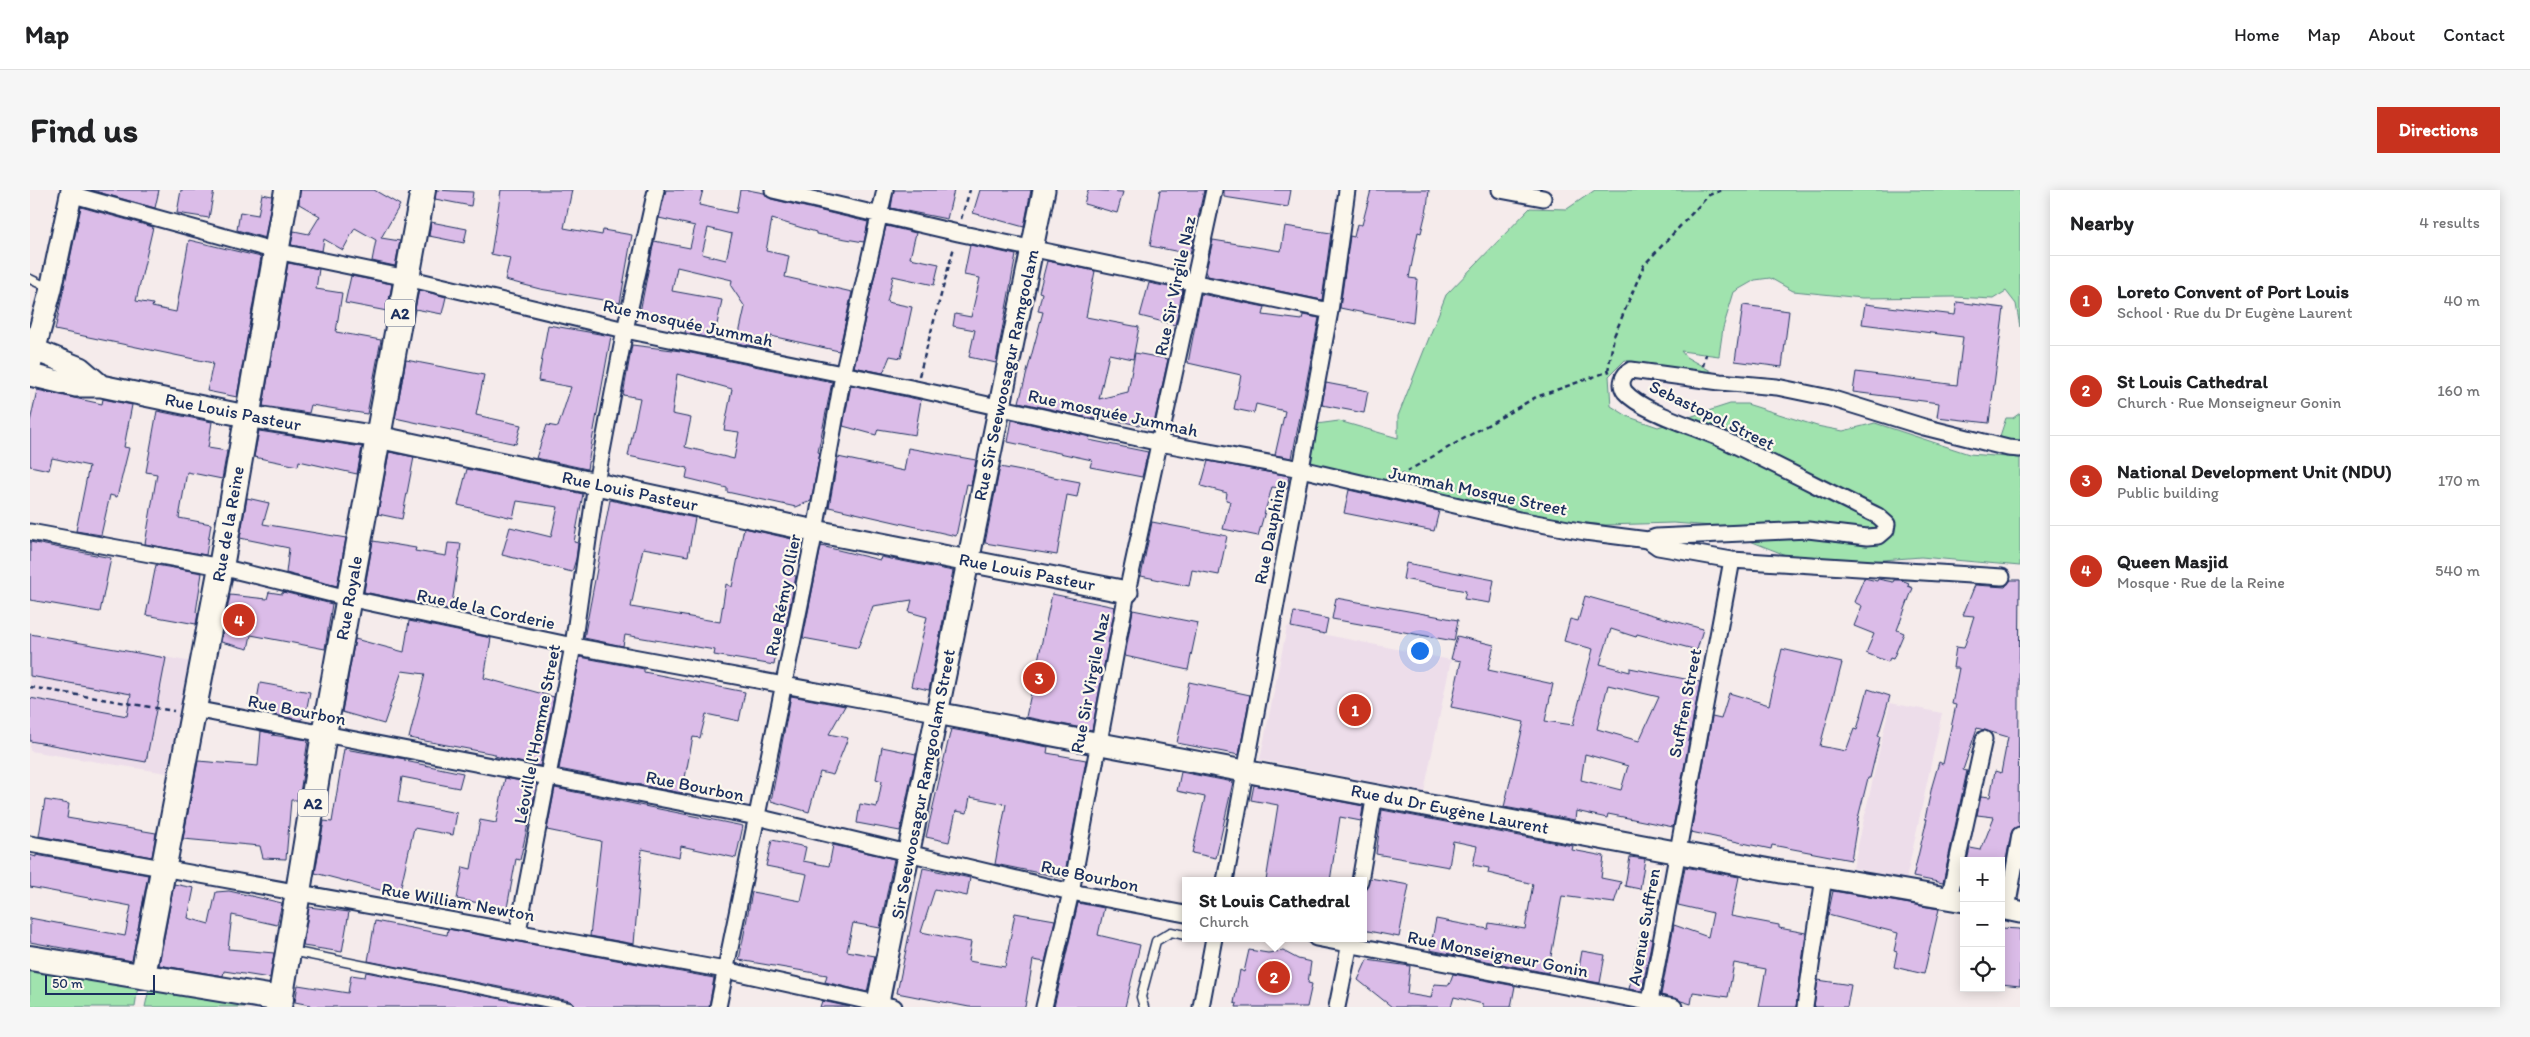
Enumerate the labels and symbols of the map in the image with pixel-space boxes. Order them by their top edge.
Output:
street label: Rue Sir Virgile Naz [1149,214,1201,358]
street label: Rue Sir Seewoosagur Ramgoolam [969,247,1043,503]
street label: Rue mosquée Jummah [601,294,776,352]
road number: A2 [385,300,415,326]
street label: Sebastopol Street [1646,375,1778,455]
street label: Rue mosquée Jummah [1026,384,1201,442]
street label: Rue Louis Pasteur [163,388,304,436]
street label: Jummah Mosque Street [1387,461,1569,521]
street label: Rue de la Reine [207,464,249,584]
street label: Rue Louis Pasteur [560,466,701,516]
street label: Rue Dauphine [1249,478,1291,586]
street label: Rue Rémy Ollier [760,532,806,658]
street label: Rue Louis Pasteur [957,548,1098,596]
street label: Rue Royale [331,554,367,642]
street label: Rue de la Corderie [415,584,557,634]
pin: 4 [223,601,255,639]
street label: Rue Sir Virgile Naz [1066,611,1114,755]
your location [1407,638,1433,664]
street label: Léoville l'Homme Street [509,642,565,826]
street label: Suffren Street [1664,646,1706,759]
street label: Sir Seewoosagur Ramgoolam Street [886,647,960,921]
pin: 3 [1023,659,1055,697]
street label: Rue Bourbon [246,690,348,730]
pin: 1 [1339,691,1371,729]
street label: Rue Bourbon [644,766,746,806]
street label: Rue du Dr Eugène Laurent [1349,779,1551,839]
road number: A2 [298,790,328,816]
street label: Rue Bourbon [1039,855,1141,897]
street label: Avenue Suffren [1623,866,1665,987]
street label: Rue William Newton [380,878,536,926]
street label: Rue Monseigneur Gonin [1406,926,1590,982]
pin: 2 [1258,958,1290,996]
scale bar [45,972,155,995]

